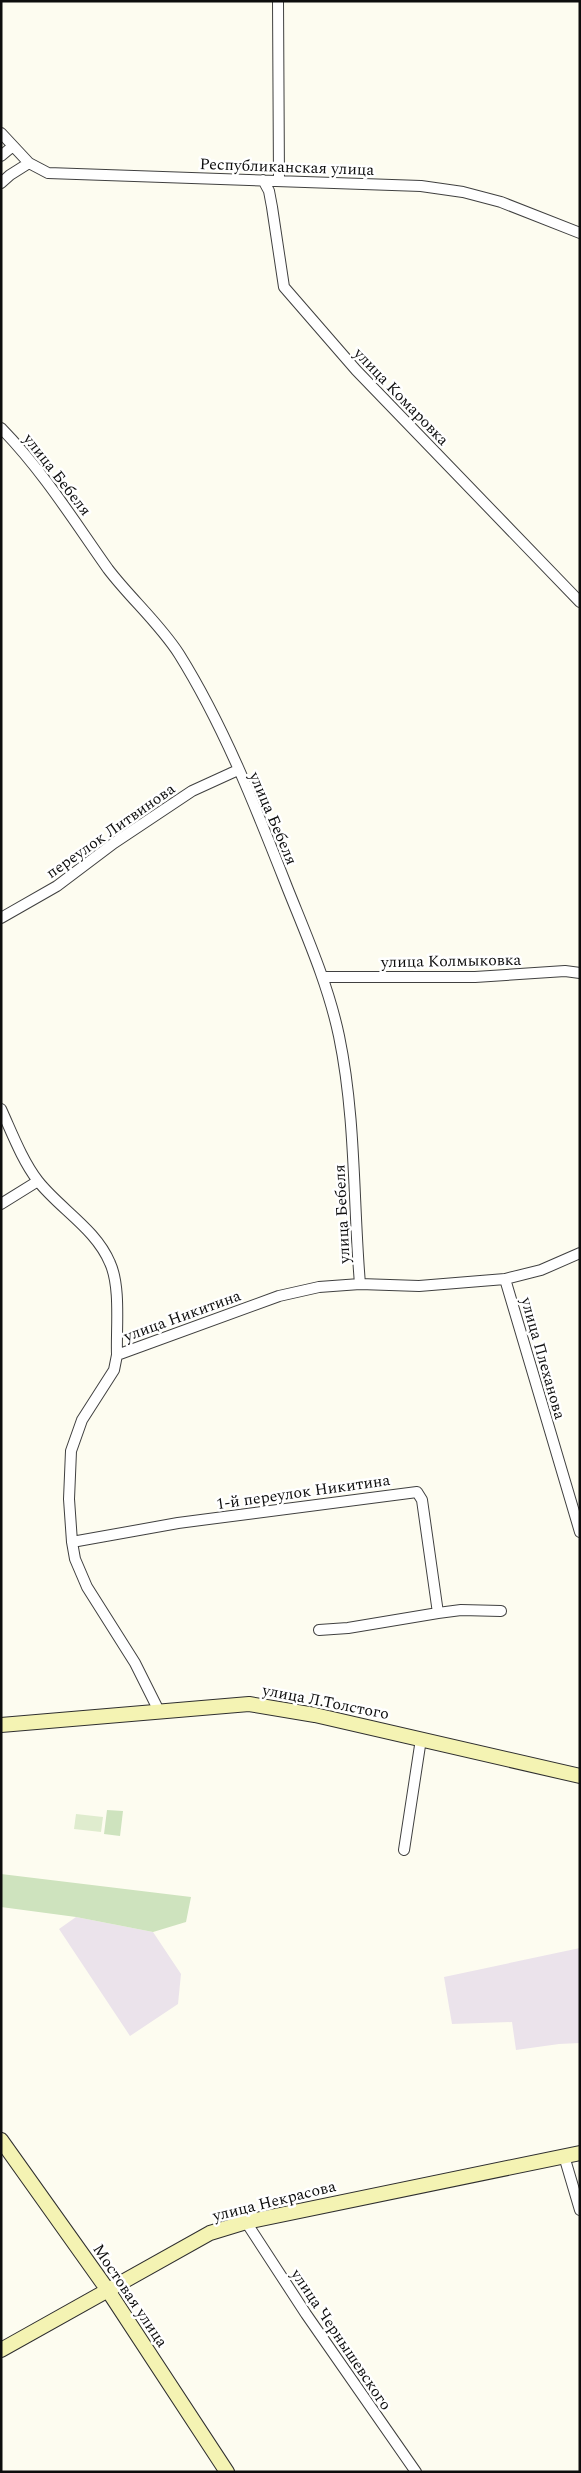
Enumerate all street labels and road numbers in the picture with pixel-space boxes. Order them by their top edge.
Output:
street label: Республиканская улица [199,152,375,182]
street label: улица Комаровка [347,341,455,451]
street label: улица Бебеля [17,427,97,521]
street label: улица Бебеля [242,767,304,869]
street label: переулок Литвинова [41,777,180,884]
street label: улица Колмыковка [380,948,522,974]
street label: улица Бебеля [327,1164,357,1265]
street label: улица Никитина [119,1284,244,1349]
street label: улица Плеханова [514,1293,572,1422]
street label: 1-й переулок Никитина [215,1468,392,1516]
street label: улица Л.Толстого [259,1678,391,1726]
street label: улица Некрасова [209,2174,339,2228]
street label: Мостовая улица [87,2239,174,2352]
street label: улица Чернышевского [284,2263,398,2415]

